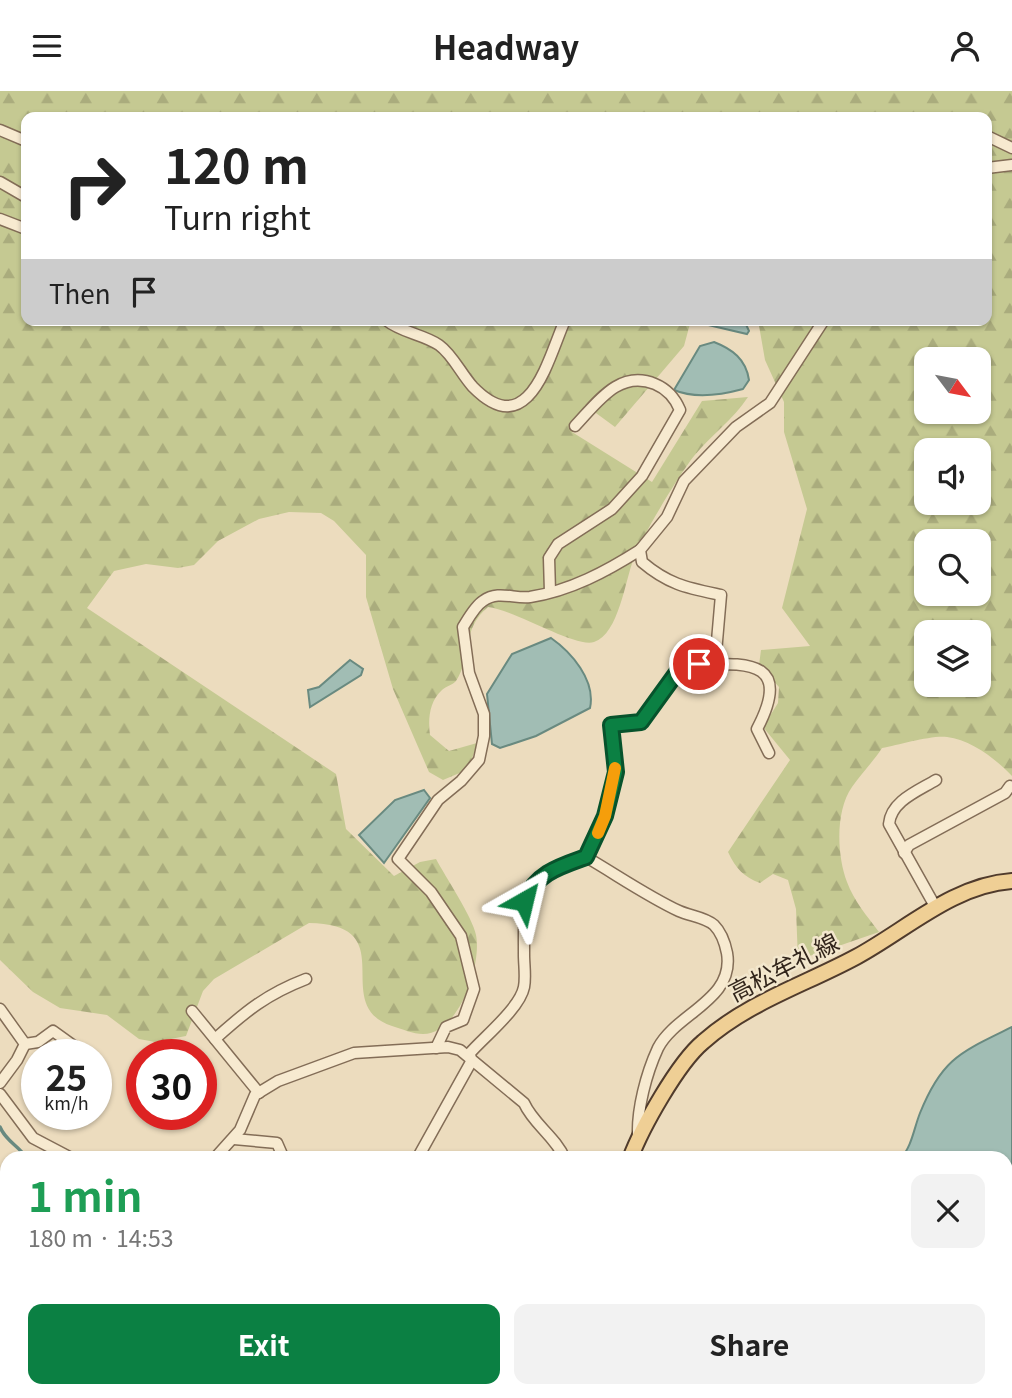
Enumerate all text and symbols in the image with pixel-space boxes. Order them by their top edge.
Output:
text: Headway [433,23,579,69]
icon: menu [28,27,66,65]
icon: person [946,27,984,65]
text: 120 m [164,127,309,198]
icon: right [49,140,140,231]
text: Turn right [164,193,311,239]
icon: arrive [125,273,163,311]
text: Then [49,274,111,311]
north arrow [914,347,990,423]
map controls [914,347,991,697]
button: sound [914,438,991,515]
button: search [914,529,991,606]
button: layers [914,620,991,697]
pin [669,634,729,694]
icon: arrive [680,645,718,683]
position arrow [487,864,561,938]
street label: 高松牟礼線 [721,923,844,1009]
speed limit sign: 30 [126,1039,217,1130]
text: 25 [46,1050,87,1101]
text: km/h [44,1089,89,1115]
text: 1 min [28,1163,143,1224]
button: close [911,1174,985,1248]
text: 180 m · 14:53 [28,1220,173,1254]
button: Exit [28,1304,500,1384]
button: Share [514,1304,985,1384]

